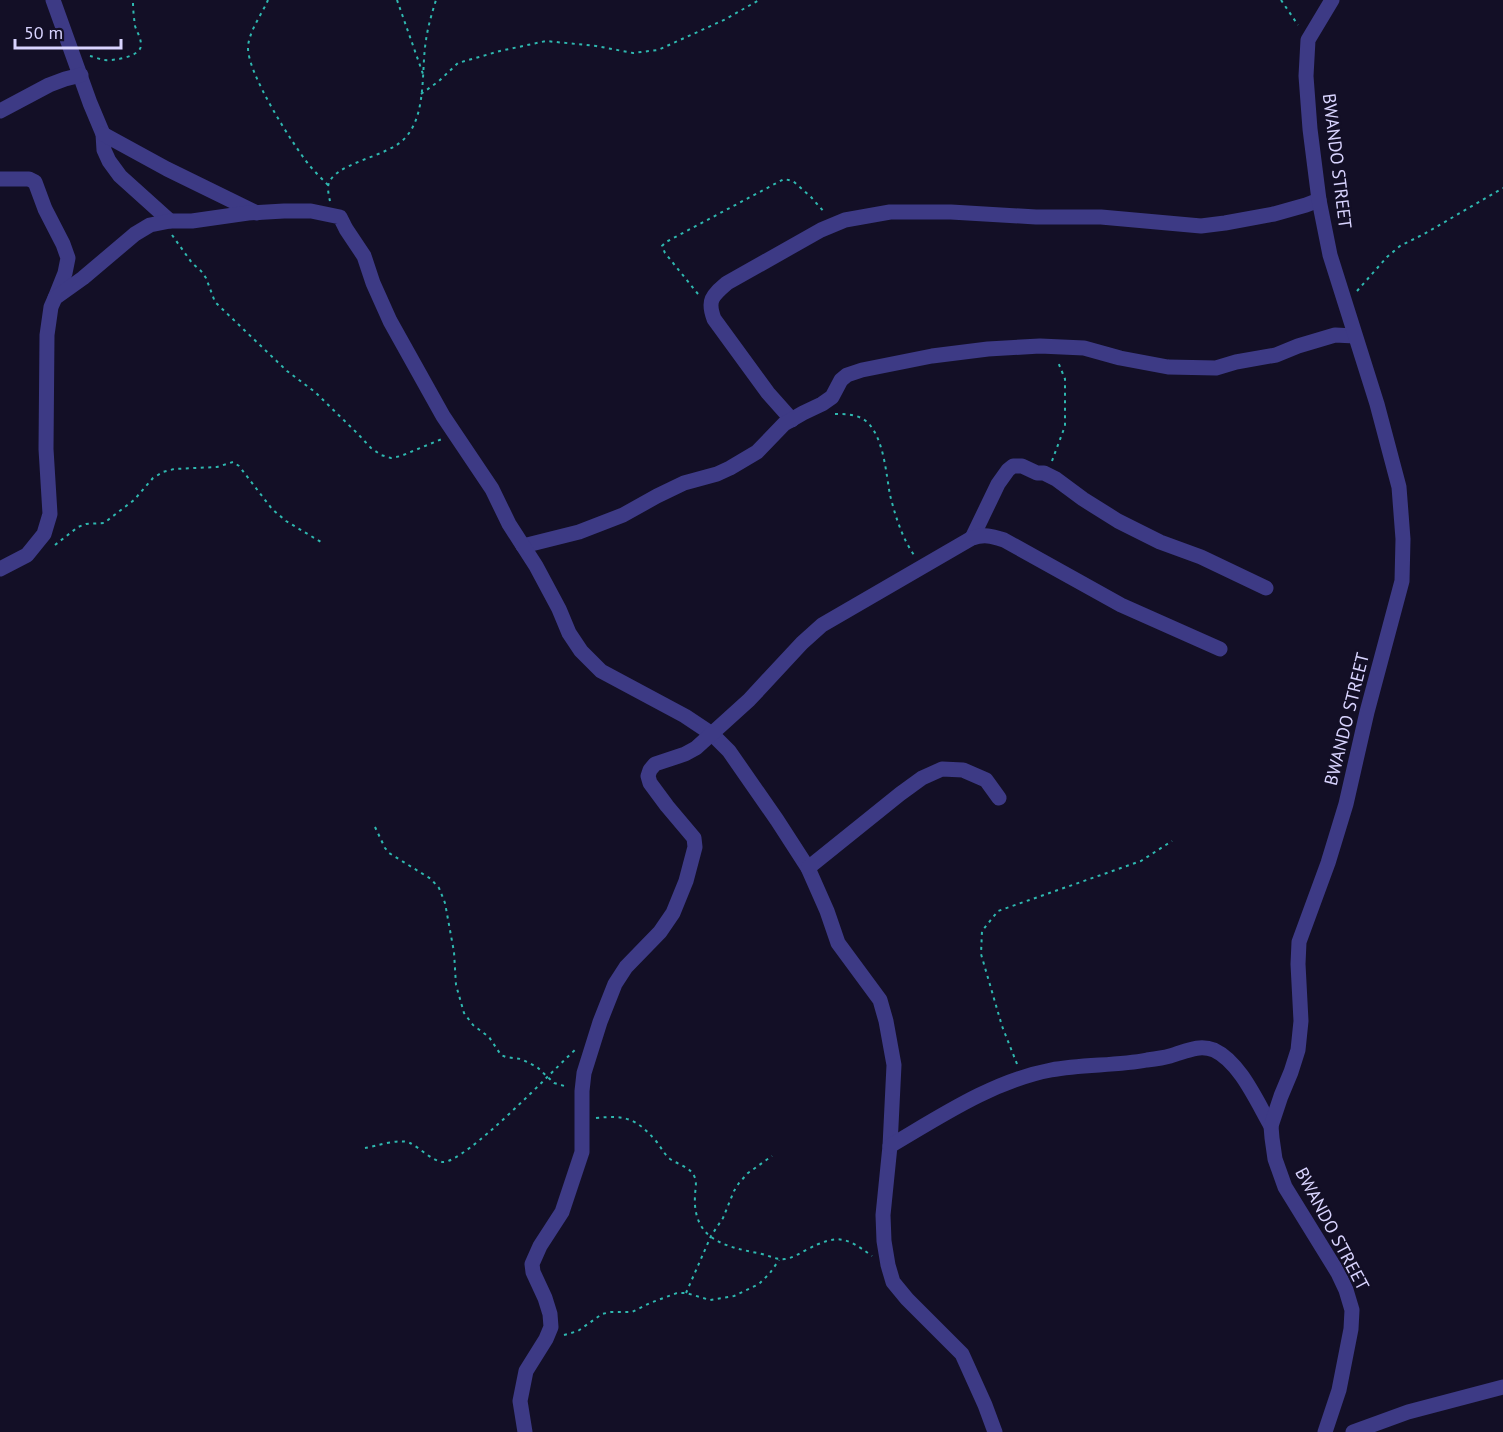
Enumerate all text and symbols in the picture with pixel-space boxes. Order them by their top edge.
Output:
scale bar [15,12,122,50]
text: 50 m [24,21,63,44]
street label: BWANDO STREET [1318,92,1357,230]
street label: BWANDO STREET [1319,650,1374,788]
street label: BWANDO STREET [1290,1163,1375,1294]

